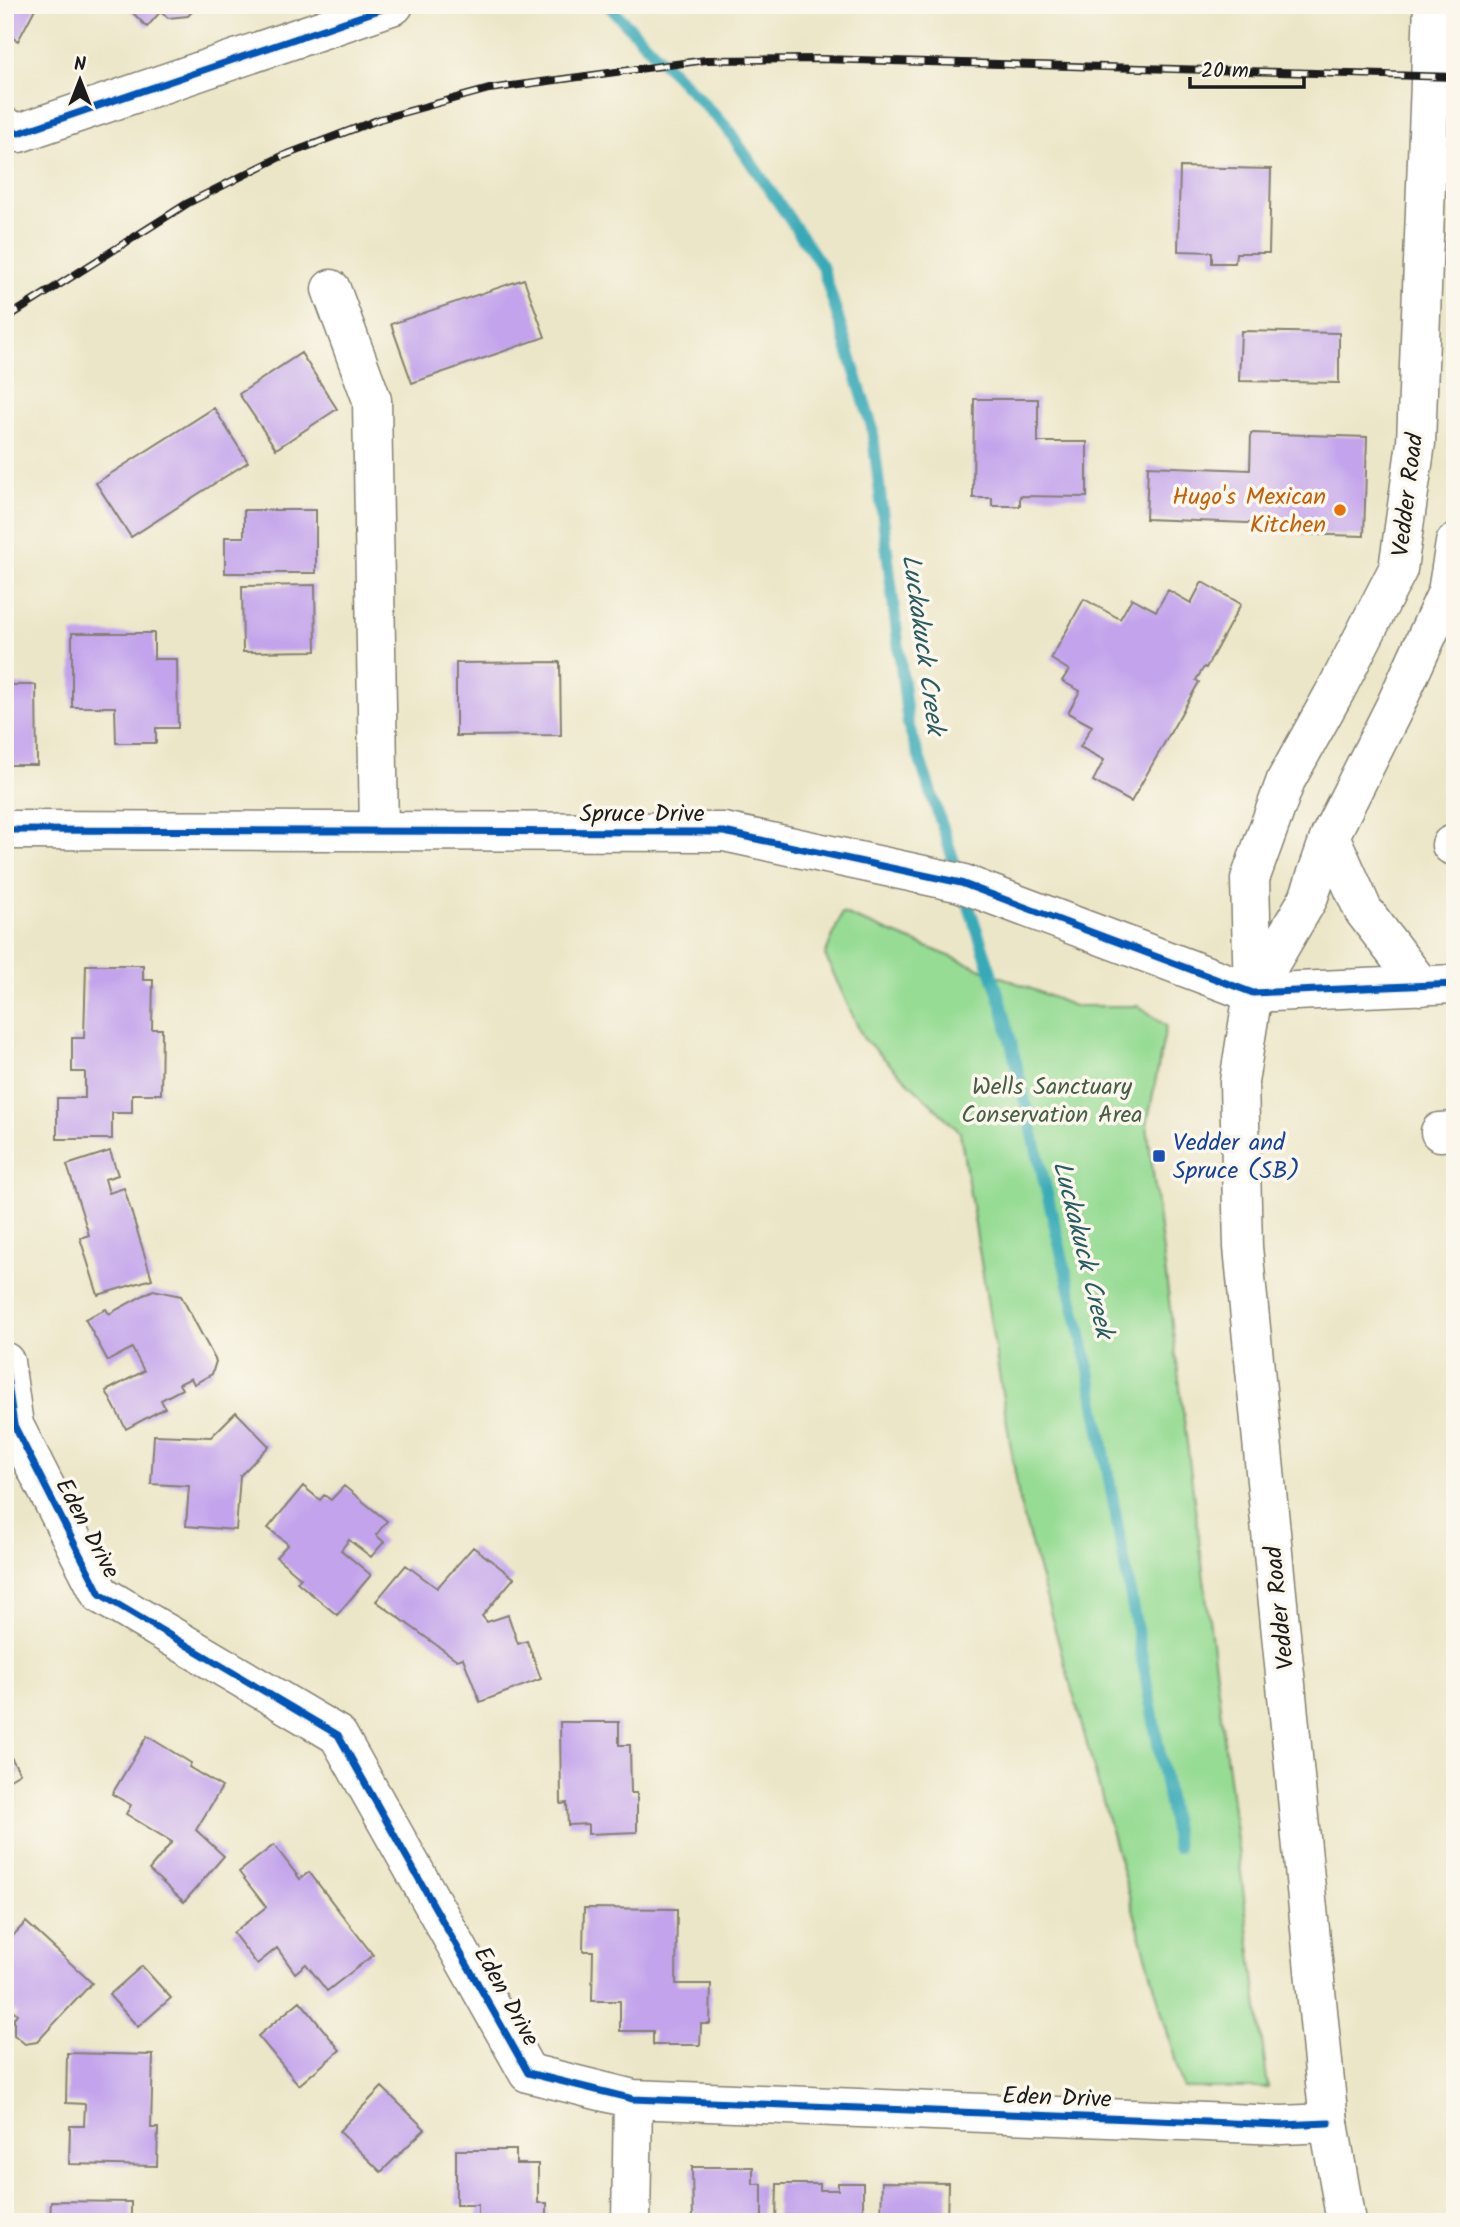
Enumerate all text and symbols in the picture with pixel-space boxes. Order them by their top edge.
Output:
north arrow [46,46,116,116]
scale bar [1190,46,1304,90]
text: N [74,50,86,80]
text: 20 m [1201,55,1249,88]
street label: Vedder Road [1382,430,1436,559]
place label: Hugo's Mexican Kitchen [1172,478,1326,545]
marker: Hugo's Mexican Kitchen [1332,502,1348,518]
water label: Luckakuck Creek [889,552,956,741]
street label: Spruce Drive [580,795,705,834]
park label: Wells Sanctuary Conservation Area [961,1068,1143,1135]
place label: Vedder and Spruce (SB) [1173,1124,1300,1191]
marker: Vedder and Spruce (SB) [1151,1148,1167,1164]
water label: Luckakuck Creek [1040,1156,1125,1346]
street label: Eden Drive [44,1471,130,1586]
street label: Vedder Road [1255,1543,1306,1672]
street label: Eden Drive [462,1939,549,2054]
street label: Eden Drive [1002,2077,1112,2120]

